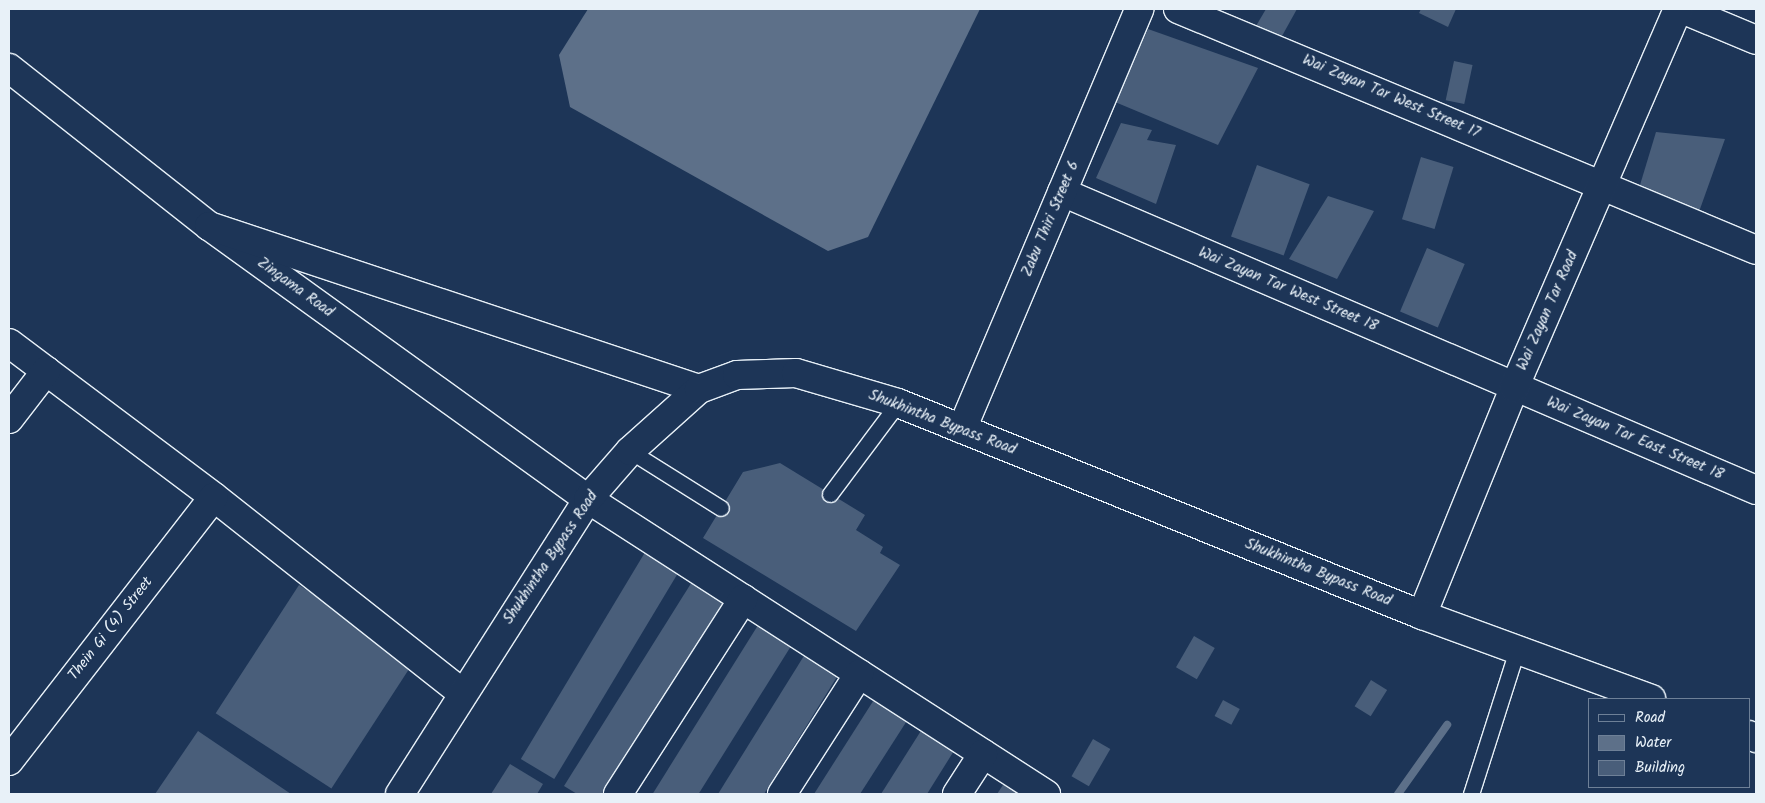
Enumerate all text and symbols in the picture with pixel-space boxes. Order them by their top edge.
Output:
street label: Wai Zayan Tar West Street 17 [1299,51,1483,143]
street label: Zabu Thiri Street 6 [1018,158,1084,280]
street label: Wai Zayan Tar West Street 18 [1196,244,1380,336]
street label: Wai Zayan Tar Road [1514,248,1582,374]
street label: Zingama Road [253,254,337,322]
street label: Shukhintha Bypass Road [866,387,1018,459]
street label: Wai Zayan Tar East Street 18 [1544,393,1726,485]
street label: Shukhintha Bypass Road [500,488,602,628]
street label: Shukhintha Bypass Road [1242,535,1394,611]
street label: Thein Gi (4) Street [65,574,157,684]
legend [1588,698,1750,788]
text: Road [1635,706,1665,730]
text: Water [1635,731,1671,755]
text: Building [1635,756,1685,780]

